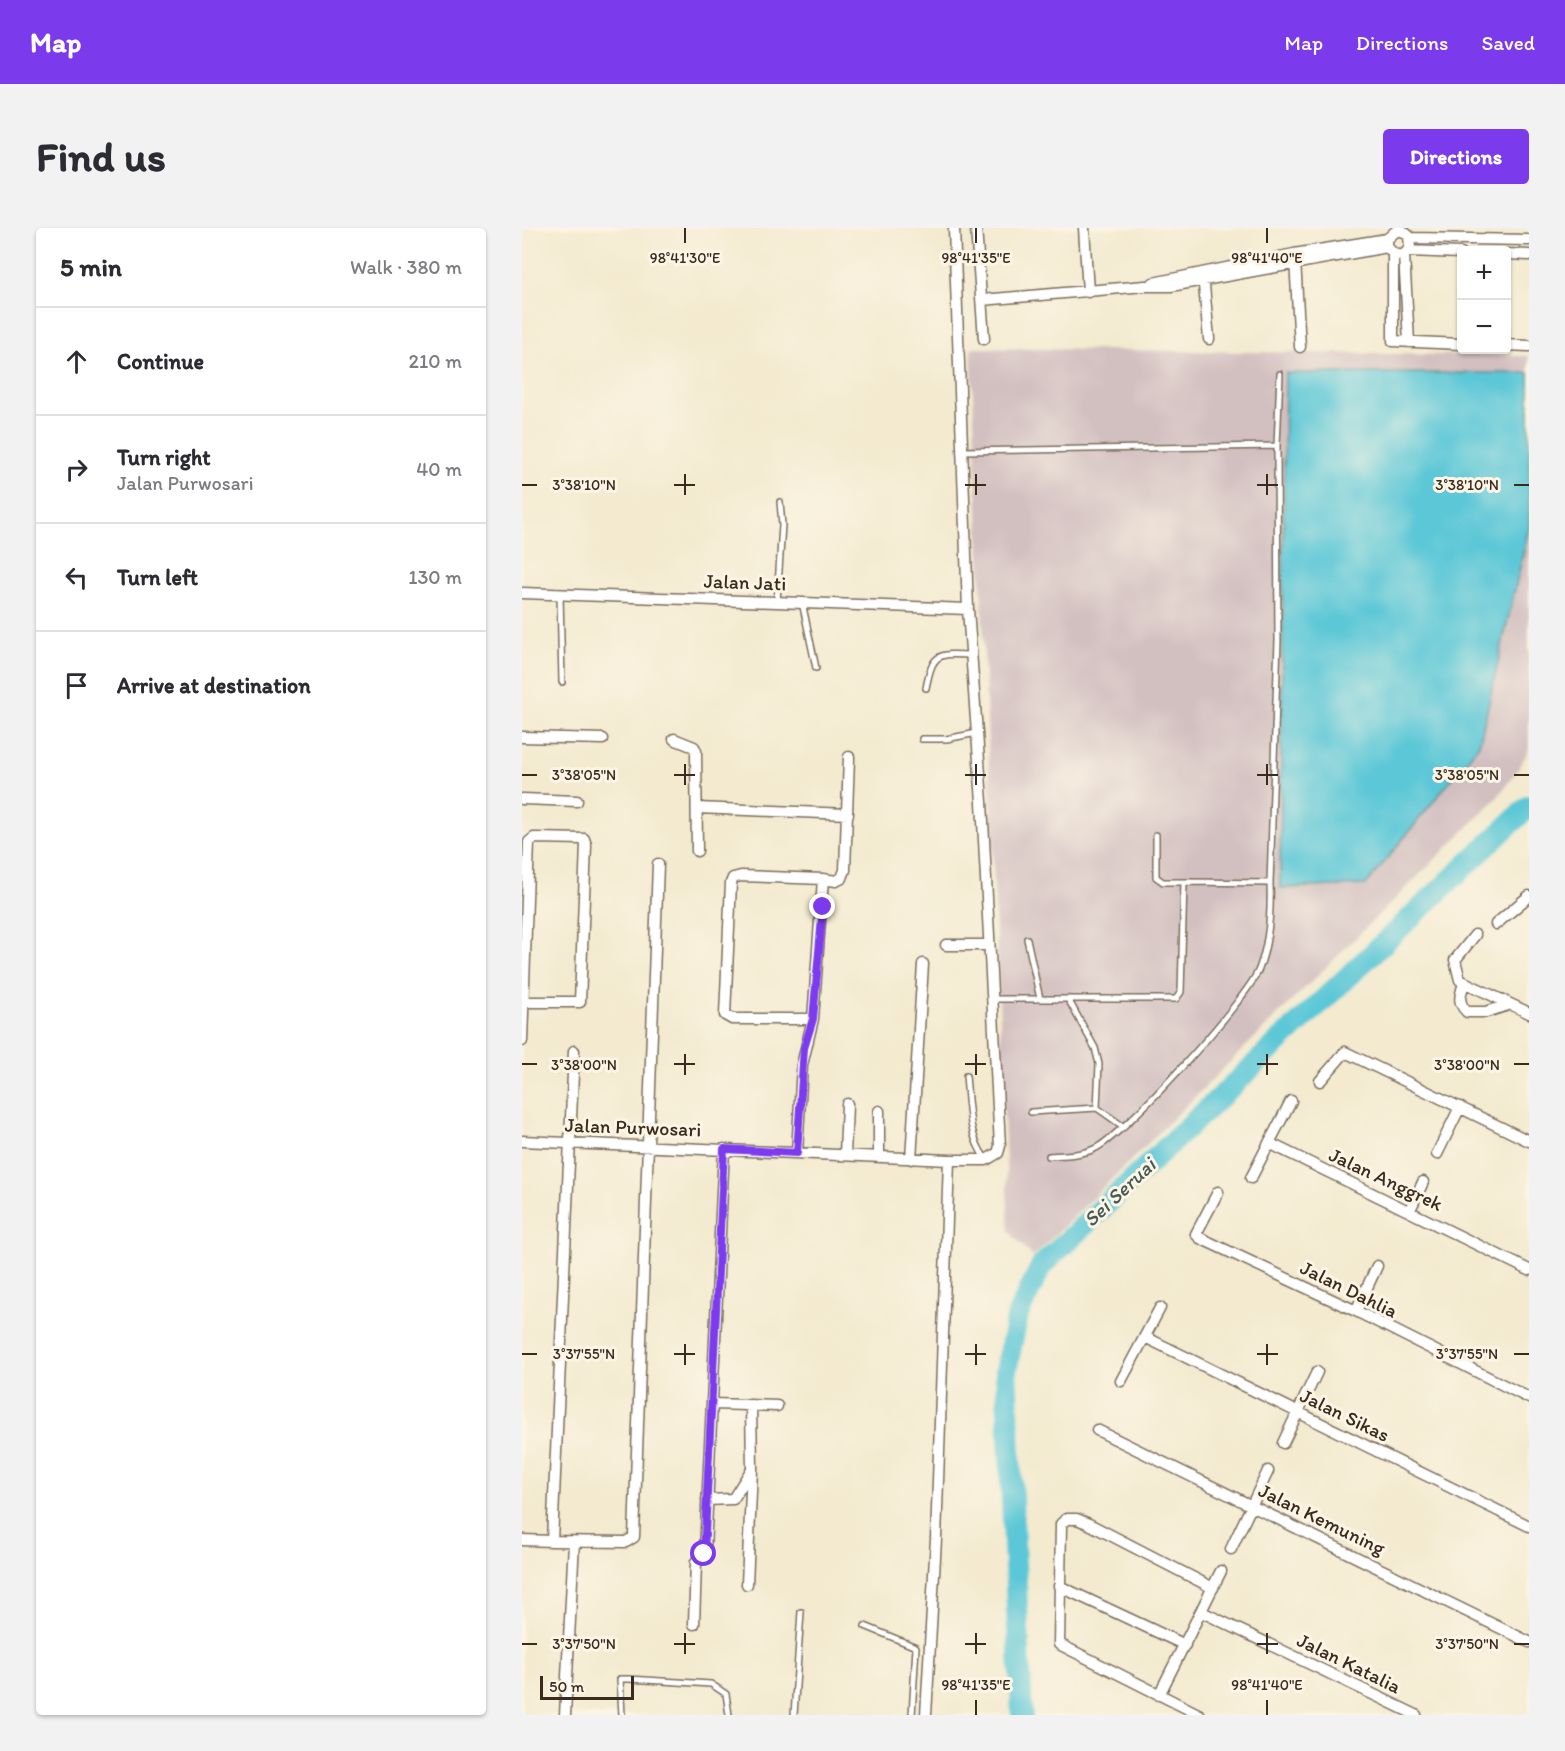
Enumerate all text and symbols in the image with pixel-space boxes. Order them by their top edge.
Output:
text: Map [30,25,81,59]
text: Map [1285,30,1323,55]
text: Directions [1356,30,1448,55]
text: Saved [1481,30,1535,55]
button: Directions [1383,129,1529,184]
text: Find us [36,131,166,182]
map controls [1457,246,1511,354]
button: + [1457,246,1511,300]
text: 98°41'30"E [650,249,720,267]
text: 98°41'35"E [941,249,1011,267]
text: 98°41'40"E [1231,249,1303,267]
text: 5 min [60,251,122,283]
text: Walk · 380 m [350,255,462,279]
button: − [1457,300,1511,354]
icon: ahead [60,345,93,378]
text: Continue [117,348,204,375]
text: 210 m [409,349,462,373]
text: Turn right [117,444,211,471]
icon: right [60,453,93,486]
text: 40 m [416,457,462,481]
text: Jalan Purwosari [117,471,254,495]
text: 3°38'10"N [552,476,616,494]
text: 3°38'10"N [1435,476,1499,494]
icon: left [60,561,93,594]
text: Turn left [117,564,198,591]
text: 130 m [408,565,462,589]
street label: Jalan Jati [703,569,787,595]
icon: arrive [60,669,93,702]
text: Arrive at destination [117,672,311,699]
text: 3°38'05"N [552,766,616,784]
text: 3°38'05"N [1435,766,1499,784]
route end [809,893,835,919]
text: 3°38'00"N [551,1056,617,1074]
text: 3°38'00"N [1434,1056,1500,1074]
street label: Jalan Purwosari [564,1113,702,1141]
street label: Jalan Anggrek [1325,1142,1447,1216]
water label: Sei Seruai [1078,1151,1162,1232]
street label: Jalan Dahlia [1297,1255,1401,1323]
text: 3°37'55"N [553,1345,615,1363]
text: 3°37'55"N [1436,1345,1498,1363]
street label: Jalan Sikas [1296,1383,1394,1447]
street label: Jalan Kemuning [1255,1478,1390,1560]
route start [690,1540,716,1566]
street label: Jalan Katalia [1293,1628,1405,1699]
text: 3°37'50"N [552,1635,616,1653]
text: 3°37'50"N [1435,1635,1499,1653]
scale bar [540,1673,634,1700]
text: 98°41'35"E [941,1676,1011,1694]
text: 98°41'40"E [1231,1676,1303,1694]
text: 50 m [549,1677,584,1696]

